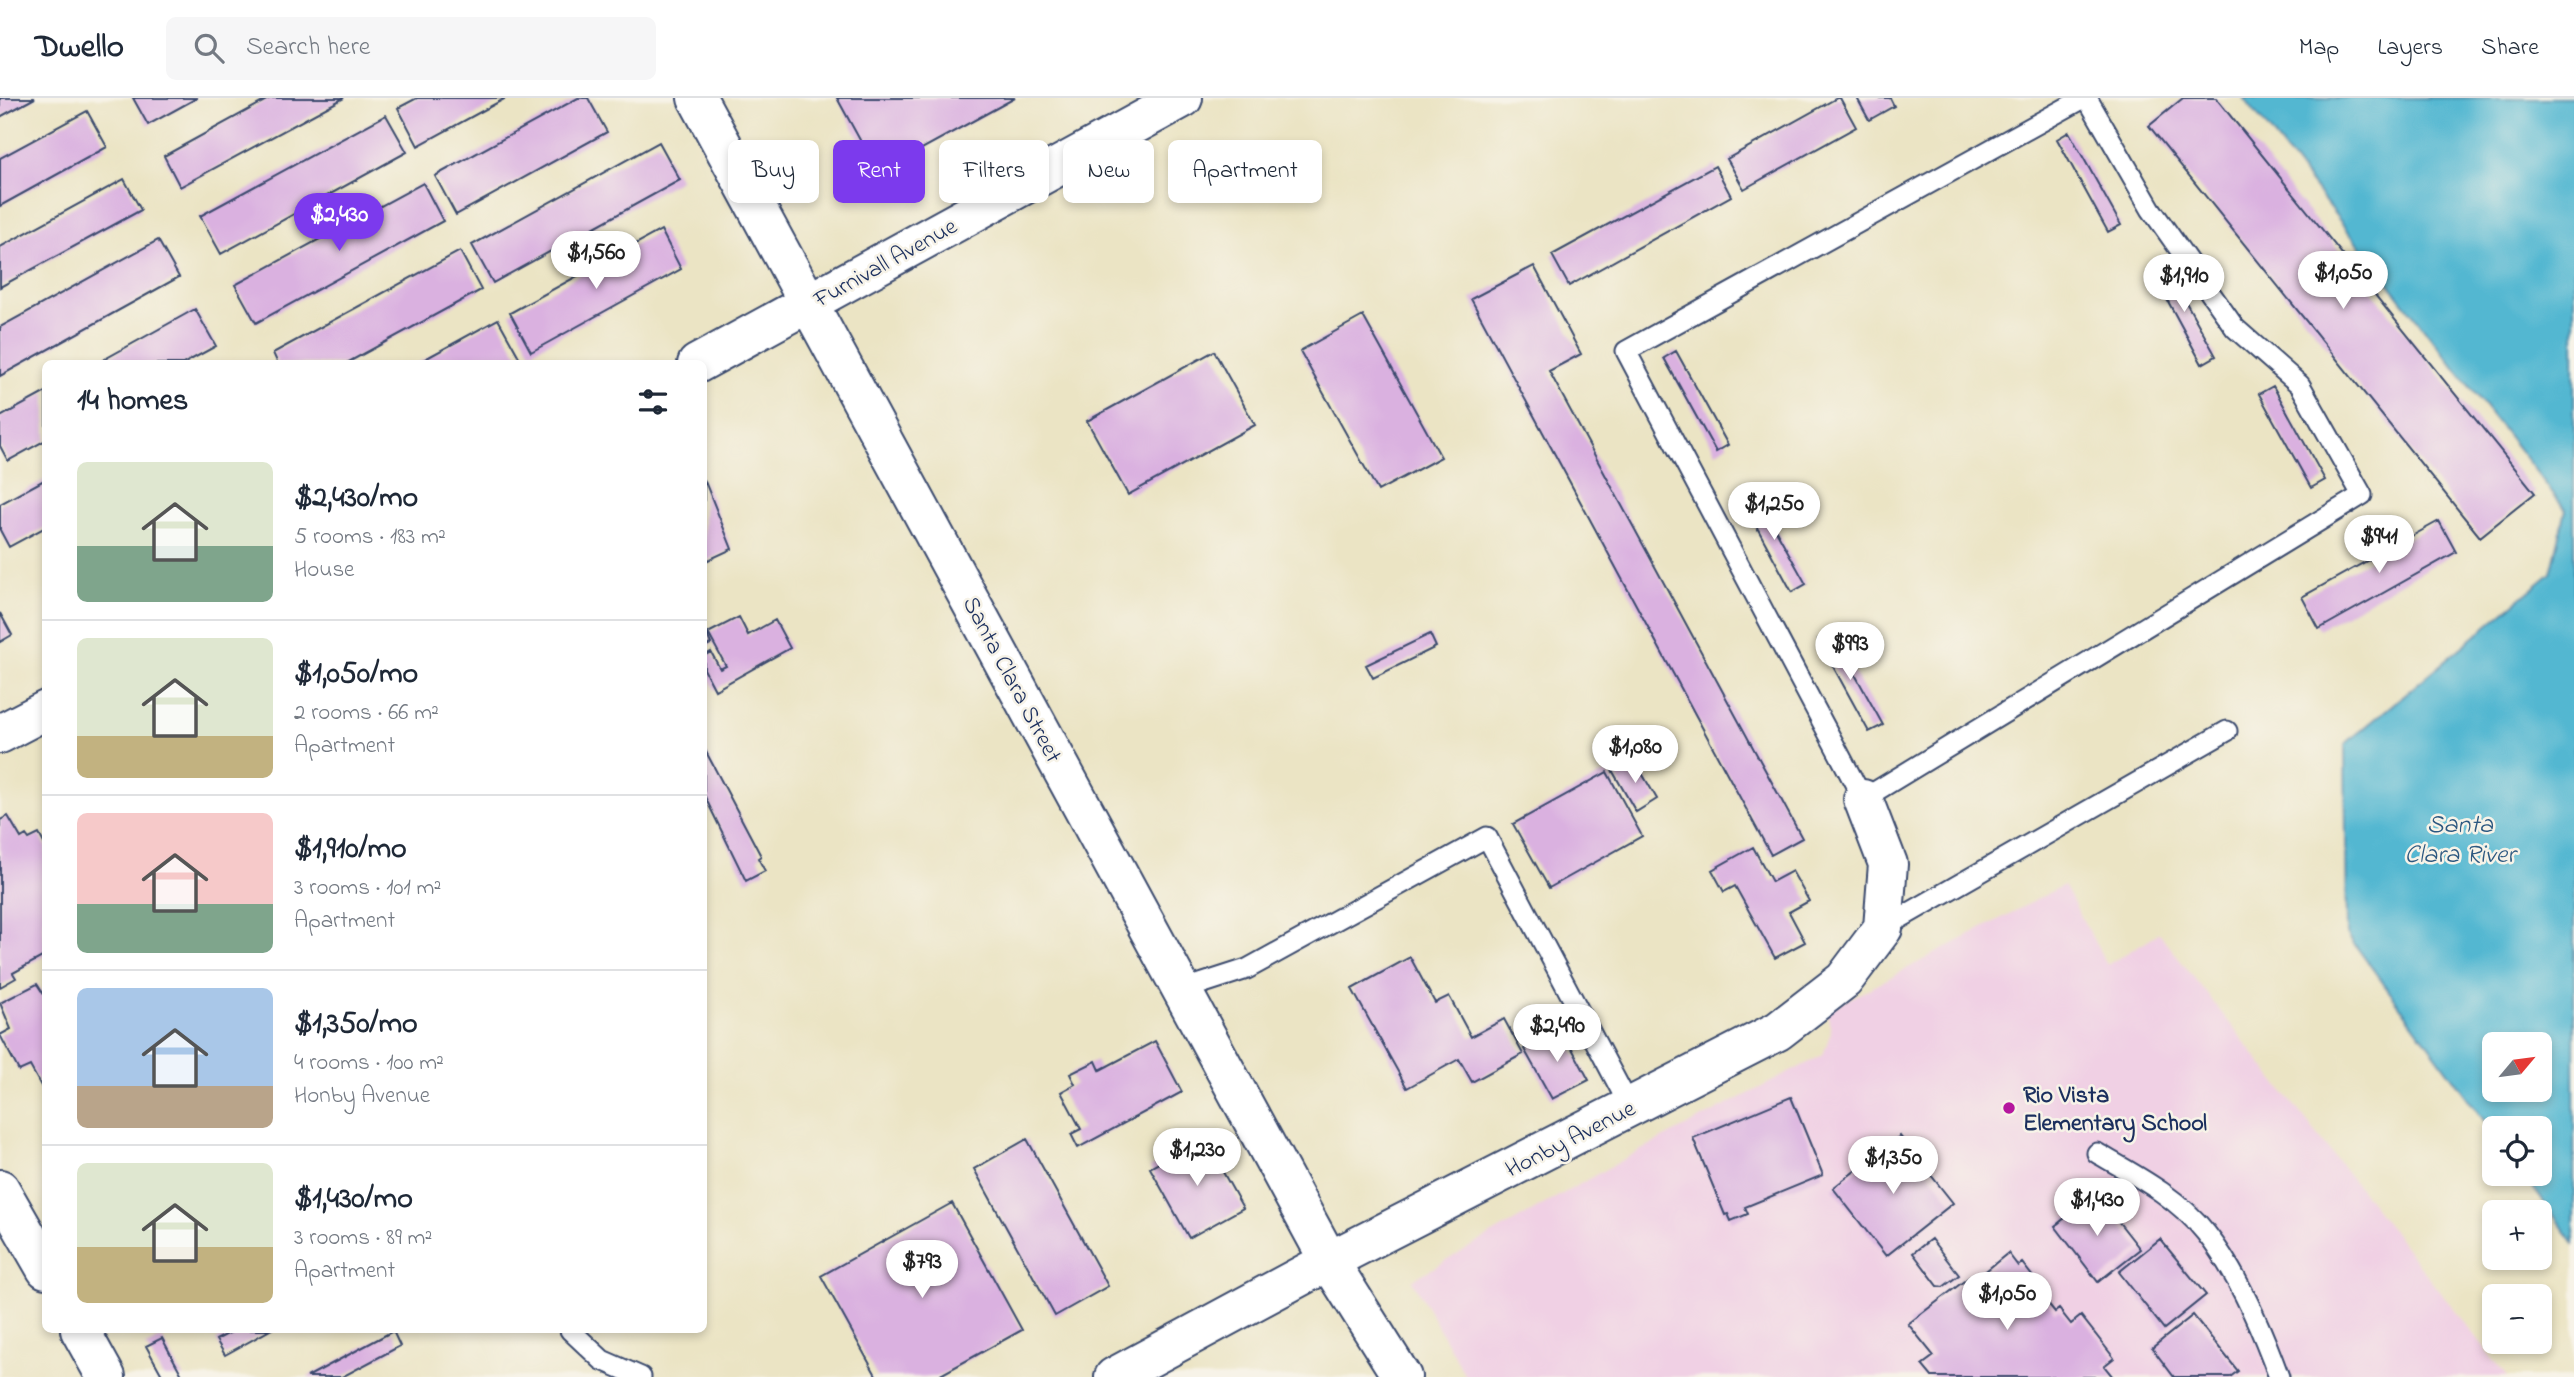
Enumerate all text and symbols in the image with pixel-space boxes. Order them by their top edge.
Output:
search box [166,17,656,80]
text: Dwello [35,24,124,72]
icon: search [190,29,228,67]
text: Search here [246,29,370,67]
text: Map [2299,31,2339,66]
text: Layers [2377,31,2443,66]
text: Share [2481,31,2539,66]
chip: Buy [728,140,819,203]
chip: Rent [833,140,925,203]
chip: Filters [939,140,1049,203]
chip: New [1063,140,1154,203]
chip: Apartment [1168,140,1322,203]
pin: $2,430 [282,194,396,253]
text: $2,430 [310,199,368,232]
street label: Furnivall Avenue [807,210,965,319]
pin: $1,560 [539,232,653,291]
text: $1,560 [567,237,625,270]
pin: $1,050 [2286,252,2400,311]
pin: $1,910 [2127,254,2241,314]
text: $1,050 [2314,257,2372,290]
text: $1,910 [2159,260,2209,293]
text: 14 homes [77,380,188,424]
icon: filters [634,383,672,421]
text: $2,430/mo [294,477,418,521]
pin: $1,250 [1717,482,1831,542]
text: $1,250 [1744,488,1804,521]
icon: home [133,490,217,574]
pin: $941 [2338,516,2420,575]
text: 5 rooms · 183 m² [294,521,446,554]
text: $941 [2360,521,2398,554]
text: House [294,554,354,587]
street label: Santa Clara Street [952,591,1070,770]
pin: $993 [1809,622,1891,682]
text: $993 [1831,628,1869,661]
text: $1,050/mo [294,653,418,697]
icon: home [133,666,217,750]
text: 2 rooms · 66 m² [294,697,439,730]
pin: $1,080 [1578,726,1692,785]
text: Apartment [294,730,395,763]
text: $1,080 [1608,731,1662,764]
water label: Santa Clara River [2405,807,2518,875]
text: $1,910/mo [294,828,407,872]
icon: home [133,841,217,925]
text: 3 rooms · 101 m² [294,872,441,905]
text: Apartment [294,905,395,938]
text: $1,350/mo [294,1003,418,1047]
pin: $2,490 [1500,1004,1614,1064]
text: $2,490 [1529,1010,1585,1043]
icon: home [133,1016,217,1100]
north arrow [2482,1032,2552,1102]
map controls [2482,1032,2552,1354]
text: 4 rooms · 100 m² [294,1047,444,1080]
place label: Rio Vista Elementary School [2023,1079,2207,1143]
text: Honby Avenue [294,1080,430,1113]
street label: Honby Avenue [1500,1092,1643,1189]
marker: Rio Vista Elementary School [2001,1100,2017,1116]
button: locate [2482,1116,2552,1186]
pin: $1,230 [1140,1128,1254,1188]
text: $1,230 [1169,1134,1225,1167]
pin: $1,350 [1836,1136,1950,1196]
text: $1,350 [1864,1142,1922,1175]
text: $1,430/mo [294,1178,413,1222]
pin: $1,430 [2040,1178,2154,1238]
text: $1,430 [2070,1184,2124,1217]
icon: home [133,1191,217,1275]
button: + [2482,1200,2552,1270]
text: 3 rooms · 89 m² [294,1222,432,1255]
pin: $793 [881,1240,963,1300]
text: $793 [902,1246,942,1279]
text: Apartment [294,1255,395,1288]
pin: $1,050 [1950,1272,2064,1332]
text: $1,050 [1978,1278,2036,1311]
button: − [2482,1284,2552,1354]

